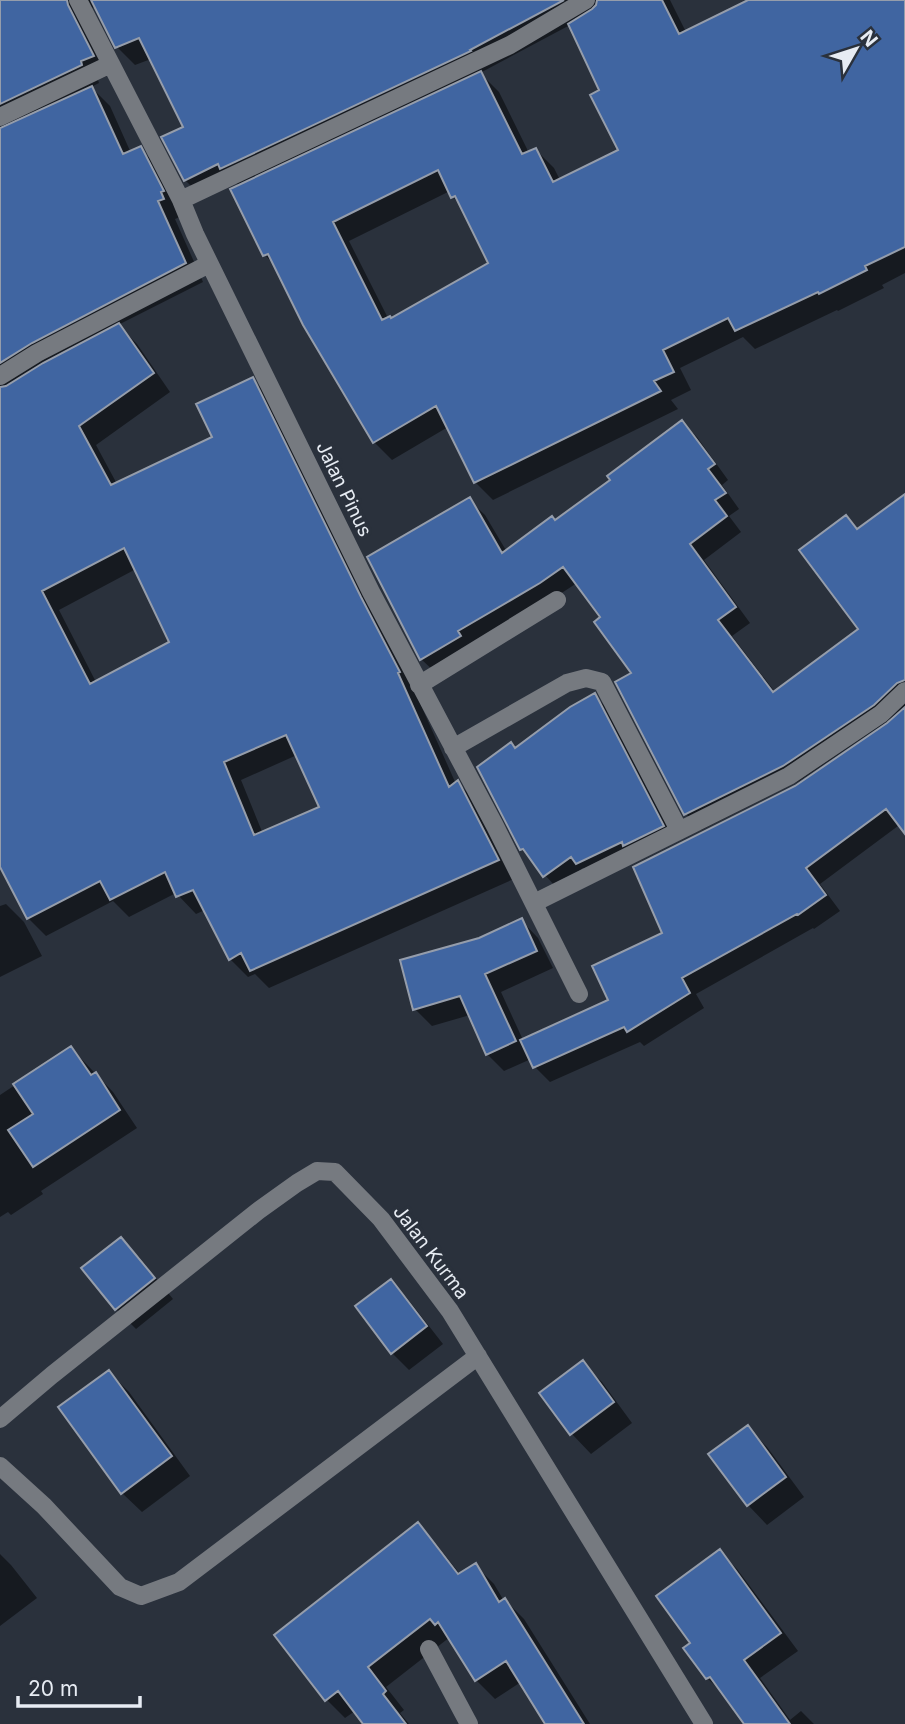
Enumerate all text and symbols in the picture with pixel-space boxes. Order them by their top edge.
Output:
north arrow [821,14,891,84]
text: N [855,26,882,51]
street label: Jalan Pinus [311,438,377,540]
street label: Jalan Kurma [388,1201,474,1303]
scale bar [18,1664,140,1708]
text: 20 m [28,1676,78,1701]

